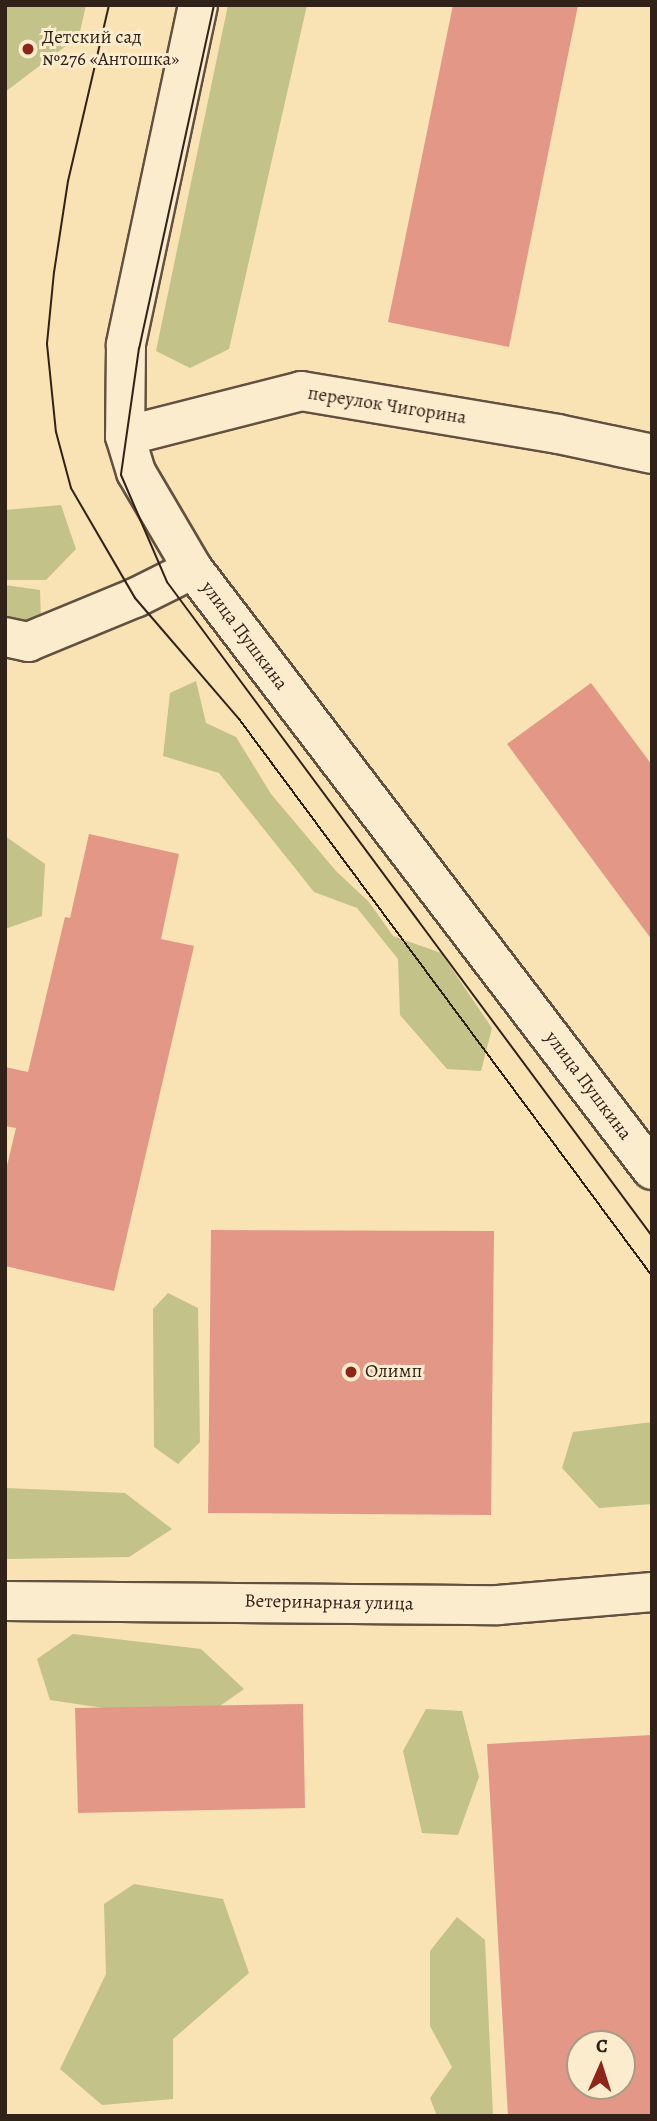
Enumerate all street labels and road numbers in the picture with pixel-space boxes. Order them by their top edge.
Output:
street label: переулок Чигорина [306,382,468,430]
street label: улица Пушкина [196,577,292,695]
street label: улица Пушкина [540,1027,636,1145]
street label: Ветеринарная улица [244,1590,414,1616]

